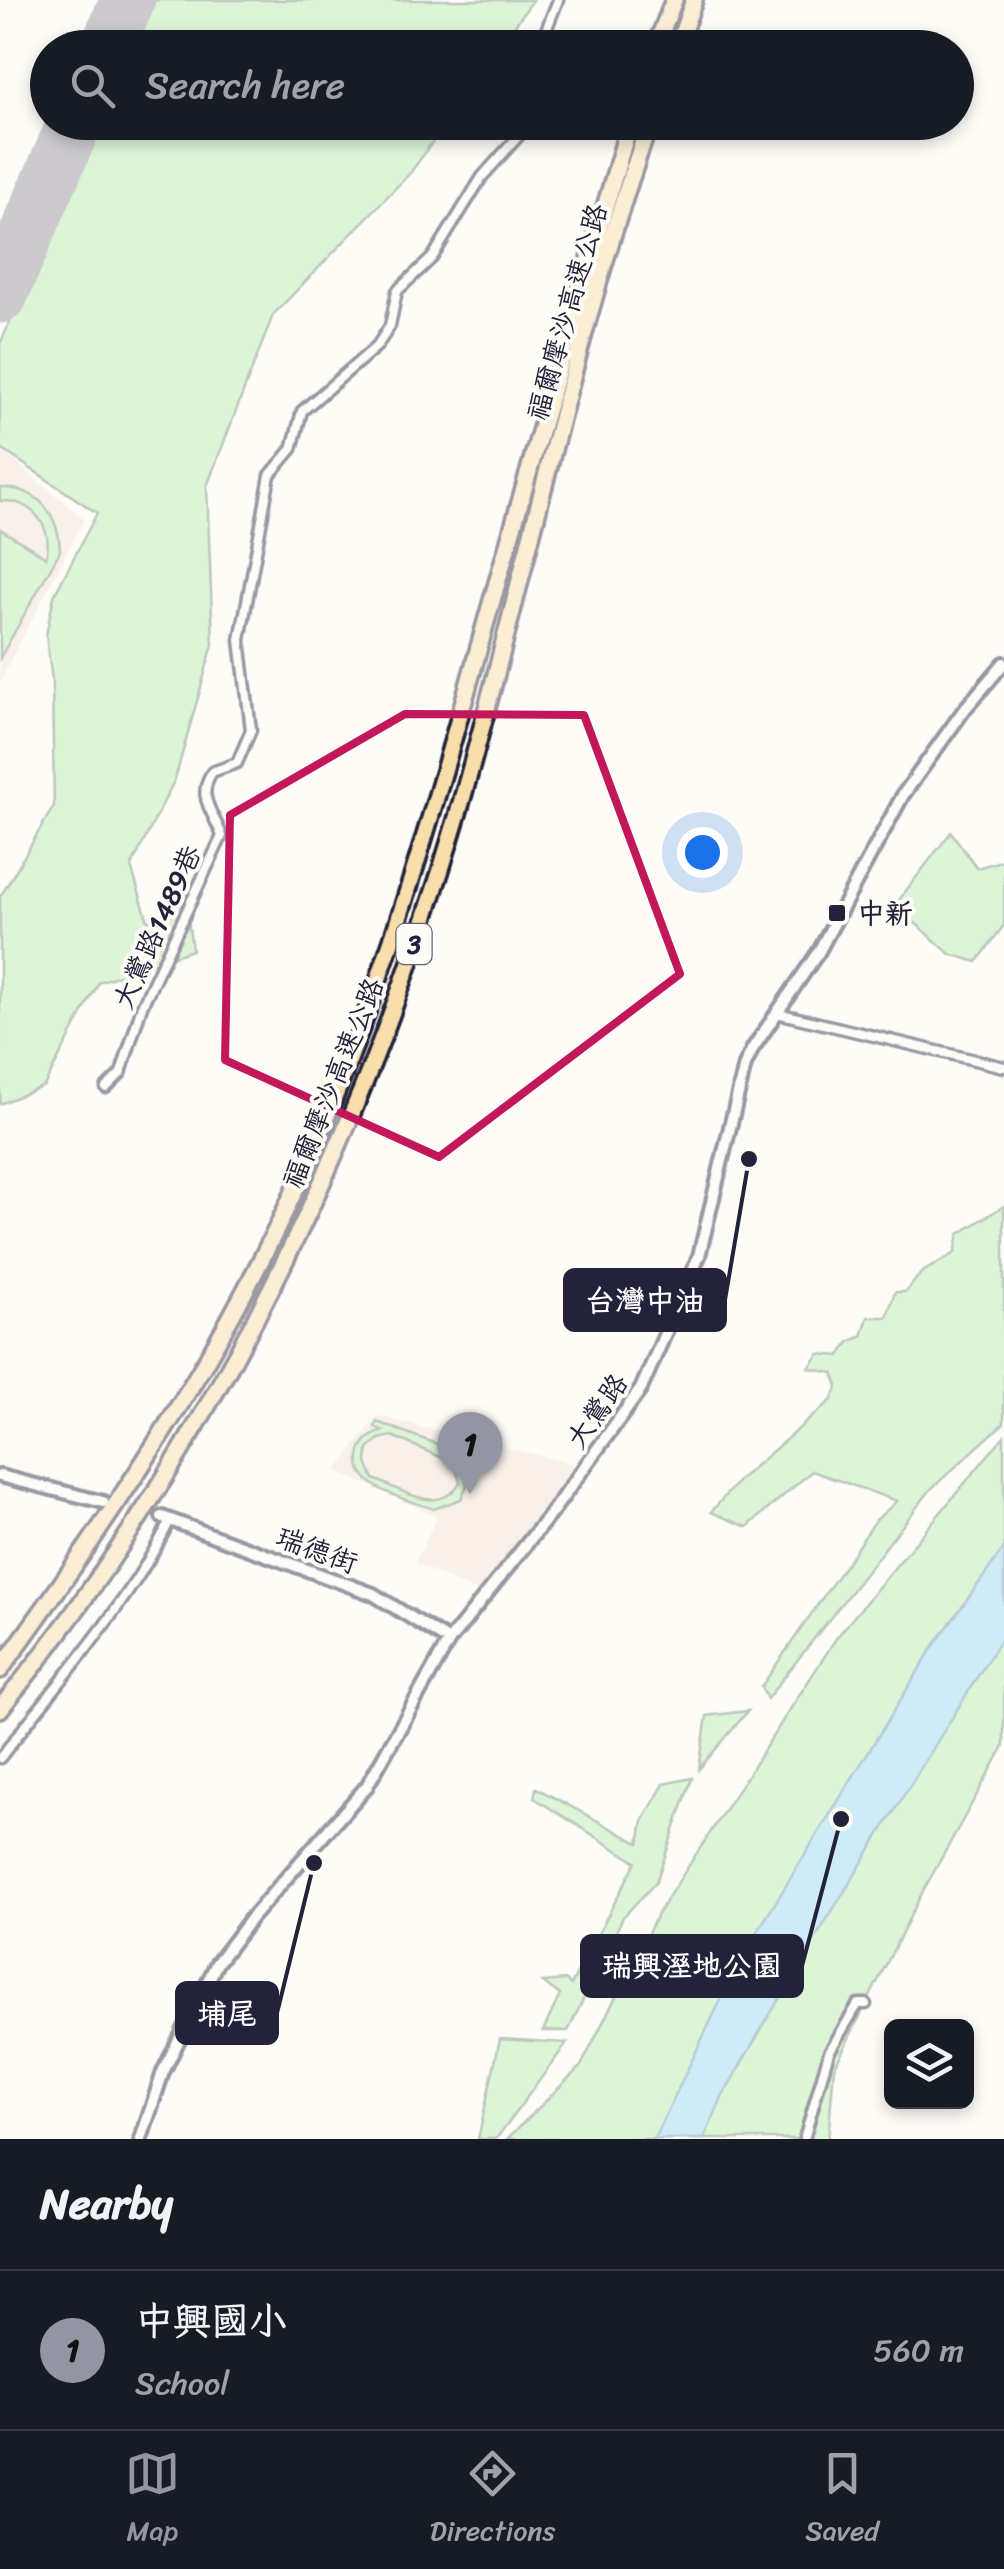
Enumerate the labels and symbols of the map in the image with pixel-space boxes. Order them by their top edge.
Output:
street label: 福爾摩沙高速公路 [513,198,621,426]
your location [677,827,728,878]
street label: 大鶯路1489巷 [99,836,215,1017]
place label: 中新 [857,889,913,938]
marker: 中新 [826,902,848,924]
road number: 3 [396,924,432,964]
street label: 福爾摩沙高速公路 [268,970,398,1196]
callout: 台灣中油 [565,1270,725,1330]
text: 台灣中油 [585,1274,705,1328]
street label: 大鶯路 [553,1363,641,1459]
pin: 1 [438,1412,502,1494]
street label: 瑞德街 [269,1513,365,1587]
callout: 瑞興溼地公園 [582,1936,802,1996]
text: 瑞興溼地公園 [602,1939,782,1993]
callout: 埔尾 [177,1983,277,2043]
text: 埔尾 [197,1987,257,2041]

